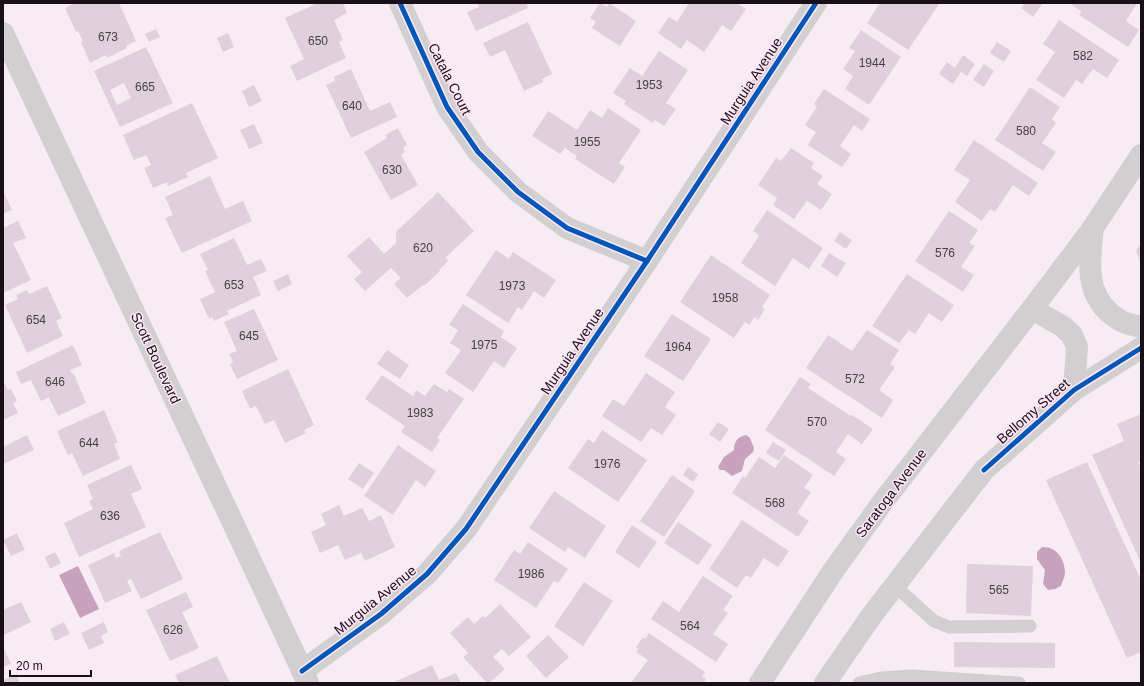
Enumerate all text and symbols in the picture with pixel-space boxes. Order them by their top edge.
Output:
house number: 673 [98,30,118,44]
house number: 650 [308,34,328,48]
street label: Murguia Avenue [717,34,785,128]
street label: Catala Court [425,40,475,118]
house number: 582 [1073,49,1093,63]
house number: 1944 [859,56,886,70]
house number: 1953 [636,78,663,92]
house number: 665 [135,80,155,94]
house number: 640 [342,99,362,113]
house number: 580 [1016,124,1036,138]
house number: 1955 [574,135,601,149]
house number: 630 [382,163,402,177]
house number: 620 [413,241,433,255]
house number: 576 [935,246,955,260]
house number: 653 [224,278,244,292]
house number: 1973 [499,279,526,293]
house number: 1958 [712,291,739,305]
street label: Murguia Avenue [537,305,607,397]
street label: Scott Boulevard [128,310,184,406]
house number: 654 [26,313,46,327]
house number: 645 [239,329,259,343]
house number: 1975 [471,338,498,352]
house number: 1964 [665,340,692,354]
house number: 572 [845,372,865,386]
house number: 646 [45,375,65,389]
street label: Bellomy Street [993,375,1073,447]
house number: 1983 [407,406,434,420]
house number: 570 [807,415,827,429]
house number: 644 [79,436,99,450]
street label: Saratoga Avenue [852,445,930,541]
house number: 1976 [594,457,621,471]
house number: 568 [765,496,785,510]
house number: 636 [100,509,120,523]
street label: Murguia Avenue [331,562,419,638]
house number: 1986 [518,567,545,581]
house number: 565 [989,583,1009,597]
house number: 564 [680,619,700,633]
house number: 626 [163,623,183,637]
scale bar [10,652,91,678]
text: 20 m [16,659,43,673]

